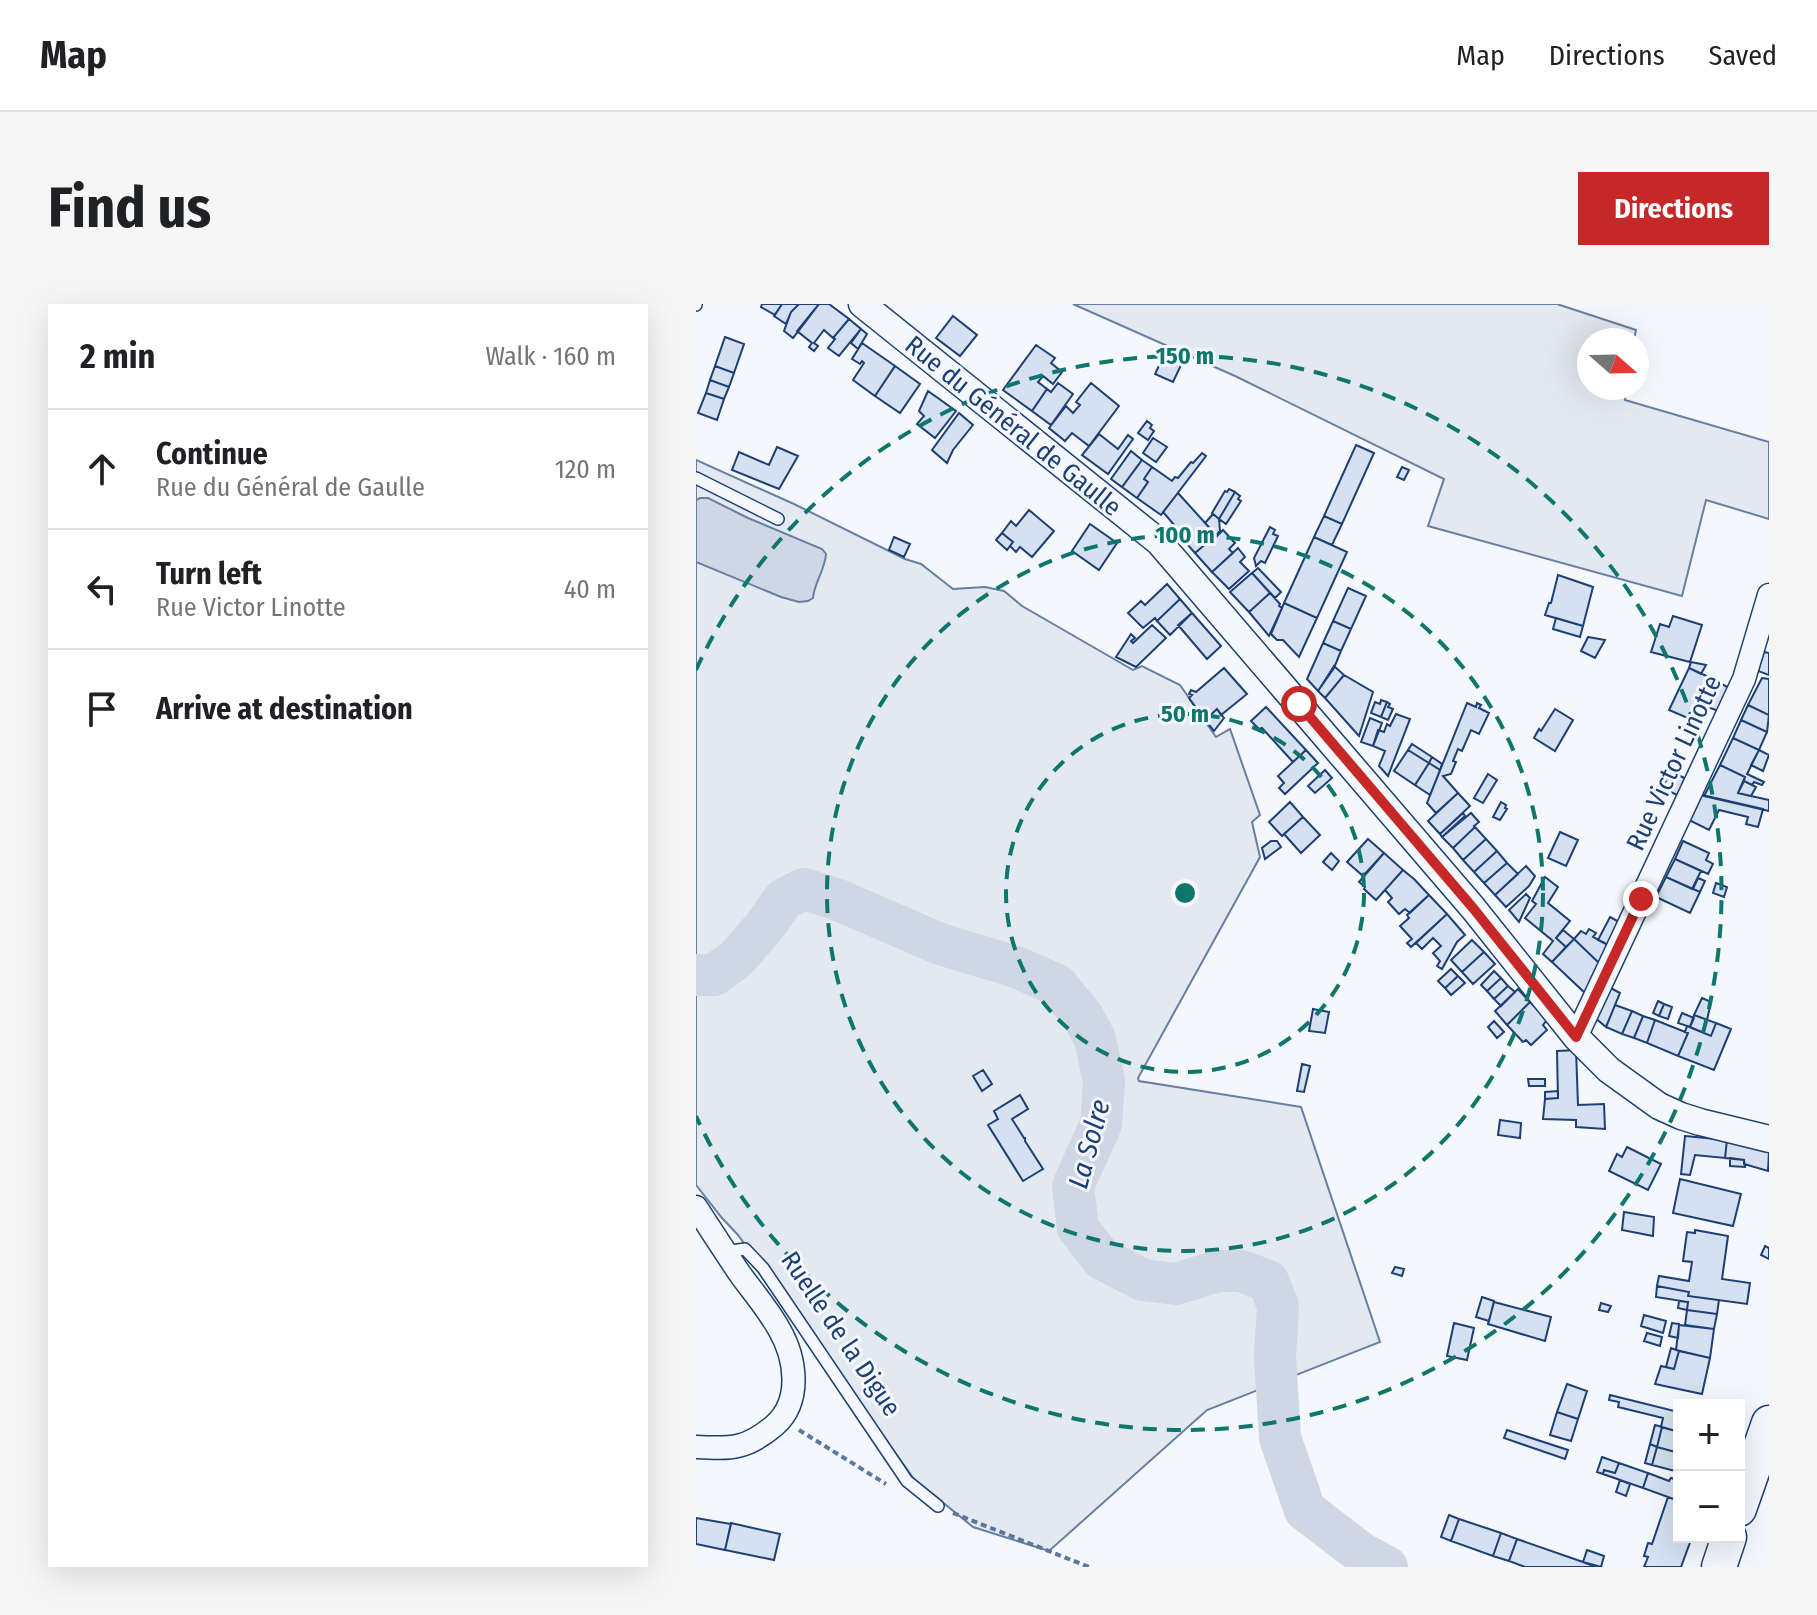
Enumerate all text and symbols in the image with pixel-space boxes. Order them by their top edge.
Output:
text: Map [40,32,107,78]
text: Map [1456,39,1505,72]
text: Directions [1549,39,1665,72]
text: Saved [1709,39,1777,72]
button: Directions [1578,172,1769,245]
text: Find us [48,175,211,242]
north arrow [1577,328,1649,400]
street label: Rue du Général de Gaulle [899,329,1127,523]
text: 2 min [80,336,155,377]
text: Walk · 160 m [485,341,616,372]
text: 150 m [1156,342,1214,370]
text: Continue [156,436,268,472]
icon: ahead [80,447,124,491]
text: 120 m [555,454,616,485]
text: Rue du Général de Gaulle [156,472,425,503]
text: 100 m [1155,521,1215,549]
text: Turn left [156,556,262,592]
icon: left [80,567,124,611]
text: 40 m [564,574,616,605]
text: Rue Victor Linotte [156,592,346,623]
street label: Rue Victor Linotte [1620,671,1728,855]
route start [1281,686,1317,722]
icon: arrive [80,687,124,731]
text: Arrive at destination [156,691,413,727]
text: 50 m [1161,700,1209,728]
centre of rings [1171,879,1199,907]
route end [1623,881,1659,917]
water label: La Solre [1061,1096,1117,1192]
street label: Ruelle de la Digue [775,1246,907,1422]
map controls [1673,1399,1745,1543]
button: + [1673,1399,1745,1471]
button: − [1673,1471,1745,1543]

